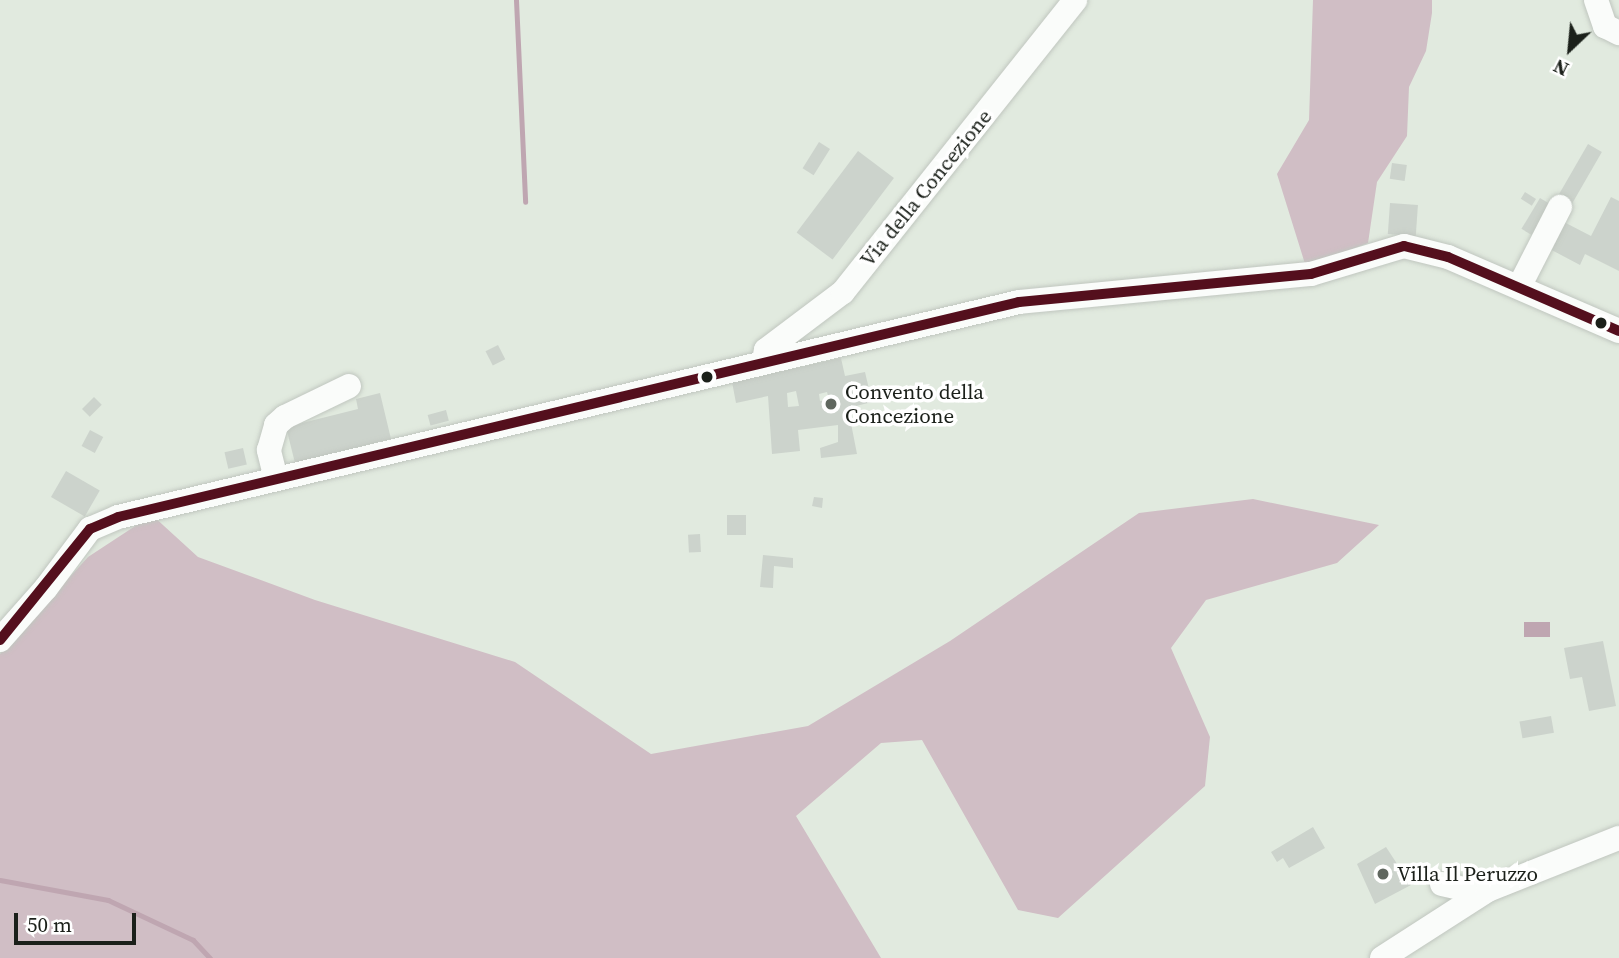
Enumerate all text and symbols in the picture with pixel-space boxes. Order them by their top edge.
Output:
north arrow [1535,14,1605,84]
text: N [1549,53,1573,83]
street label: Via della Concezione [855,104,997,272]
unlabelled marker [1594,316,1608,330]
unlabelled marker [700,370,714,384]
place label: Convento della Concezione [845,379,984,429]
marker: Convento della Concezione [823,396,839,412]
place label: Villa Il Peruzzo [1397,861,1538,887]
marker: Villa Il Peruzzo [1375,866,1391,882]
scale bar [18,898,140,942]
text: 50 m [27,910,72,939]

